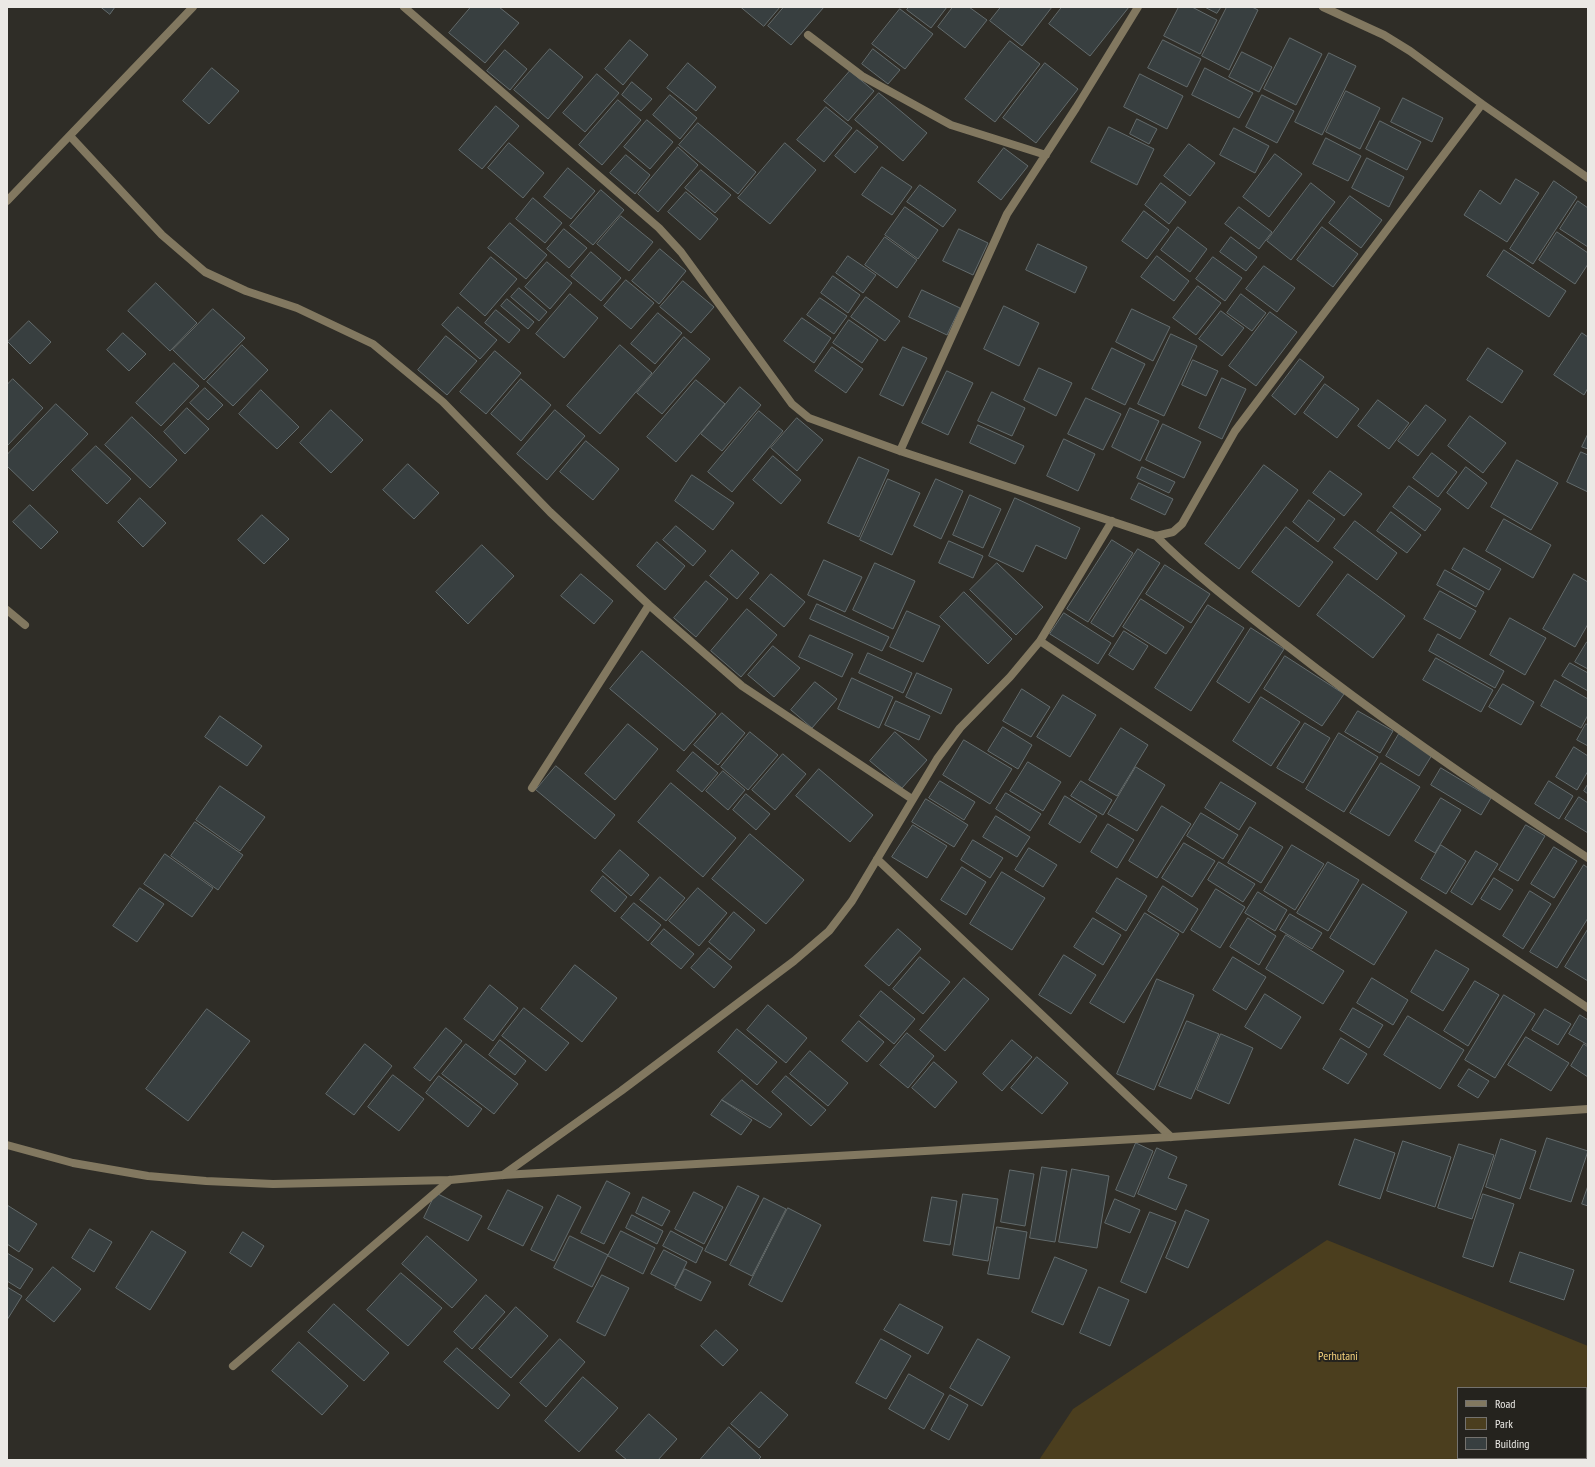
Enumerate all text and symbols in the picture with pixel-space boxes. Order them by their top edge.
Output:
park label: Perhutani [1318,1350,1358,1364]
legend [1457,1387,1587,1459]
text: Road [1495,1396,1515,1411]
text: Park [1495,1416,1513,1431]
text: Building [1495,1436,1530,1451]

